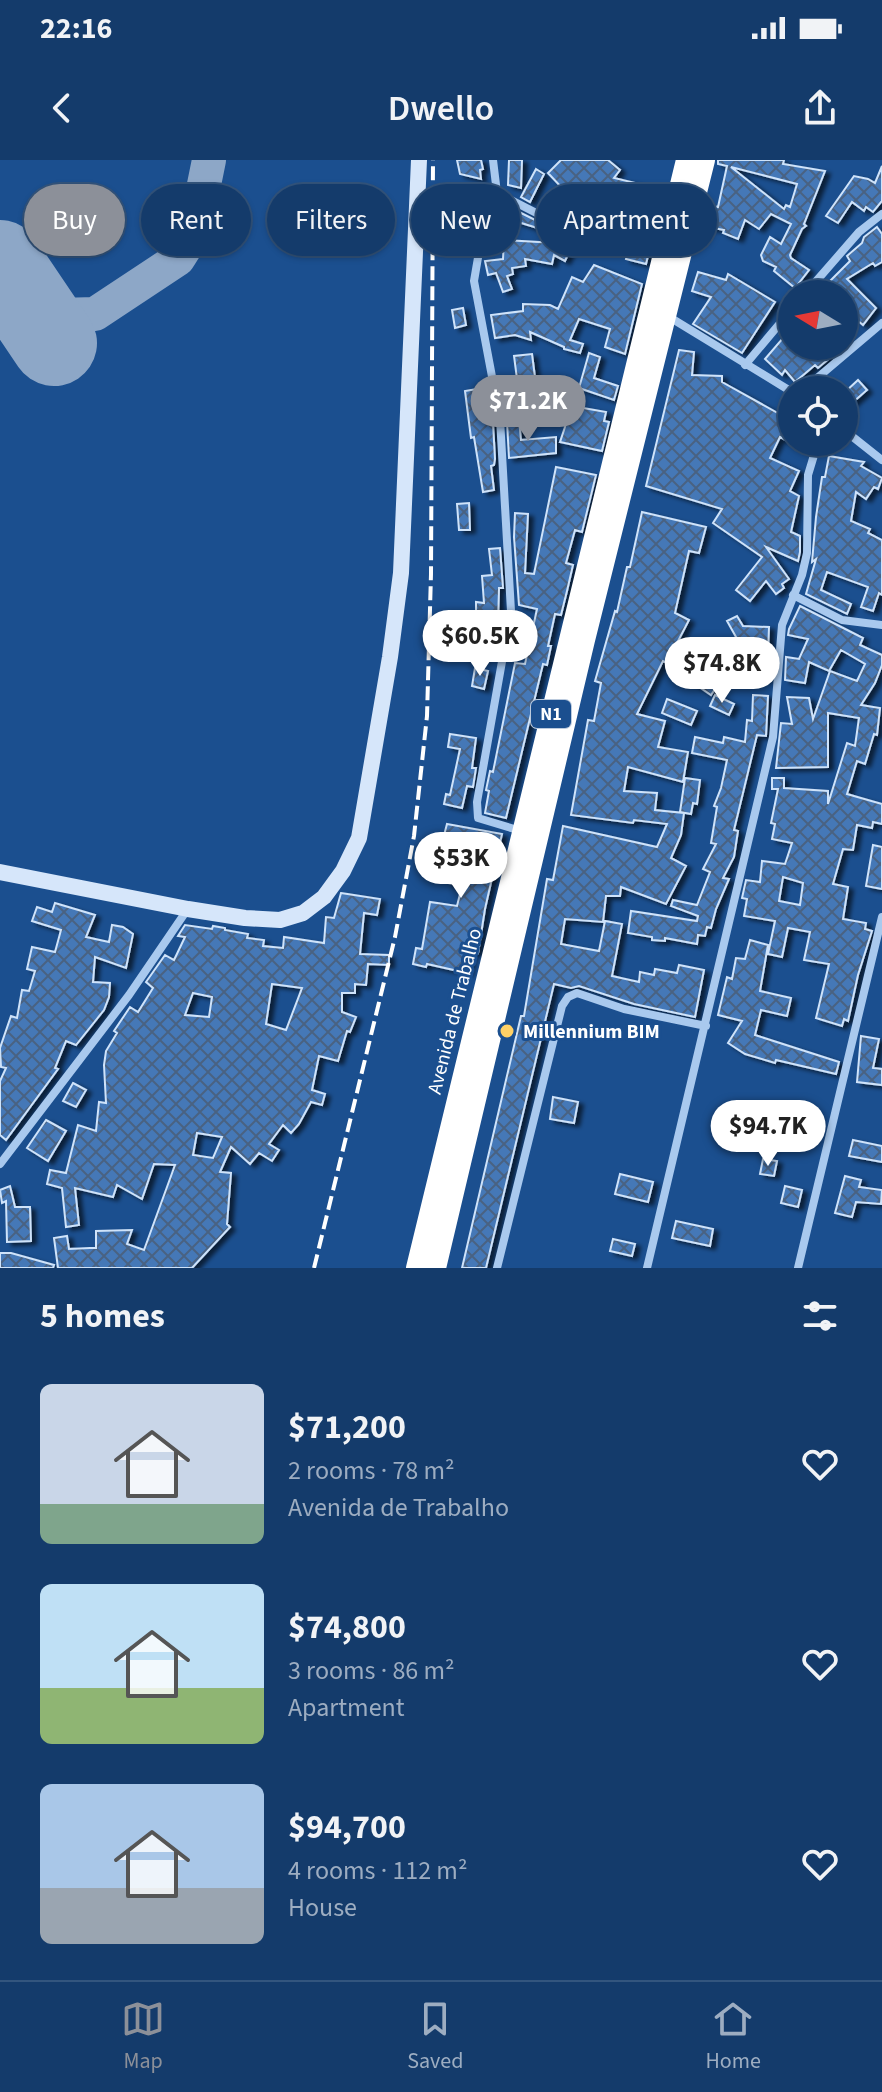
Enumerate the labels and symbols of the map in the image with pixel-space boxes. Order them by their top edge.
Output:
north arrow [778,280,858,360]
pin: $71.2K [463,375,593,443]
pin: $60.5K [415,610,545,678]
pin: $74.8K [657,637,787,705]
road number: N1 [531,700,571,728]
pin: $53K [414,832,508,900]
street label: Avenida de Trabalho [421,925,489,1097]
place label: Millennium BIM [523,1018,660,1046]
marker: Millennium BIM [498,1022,516,1040]
pin: $94.7K [703,1100,833,1168]

